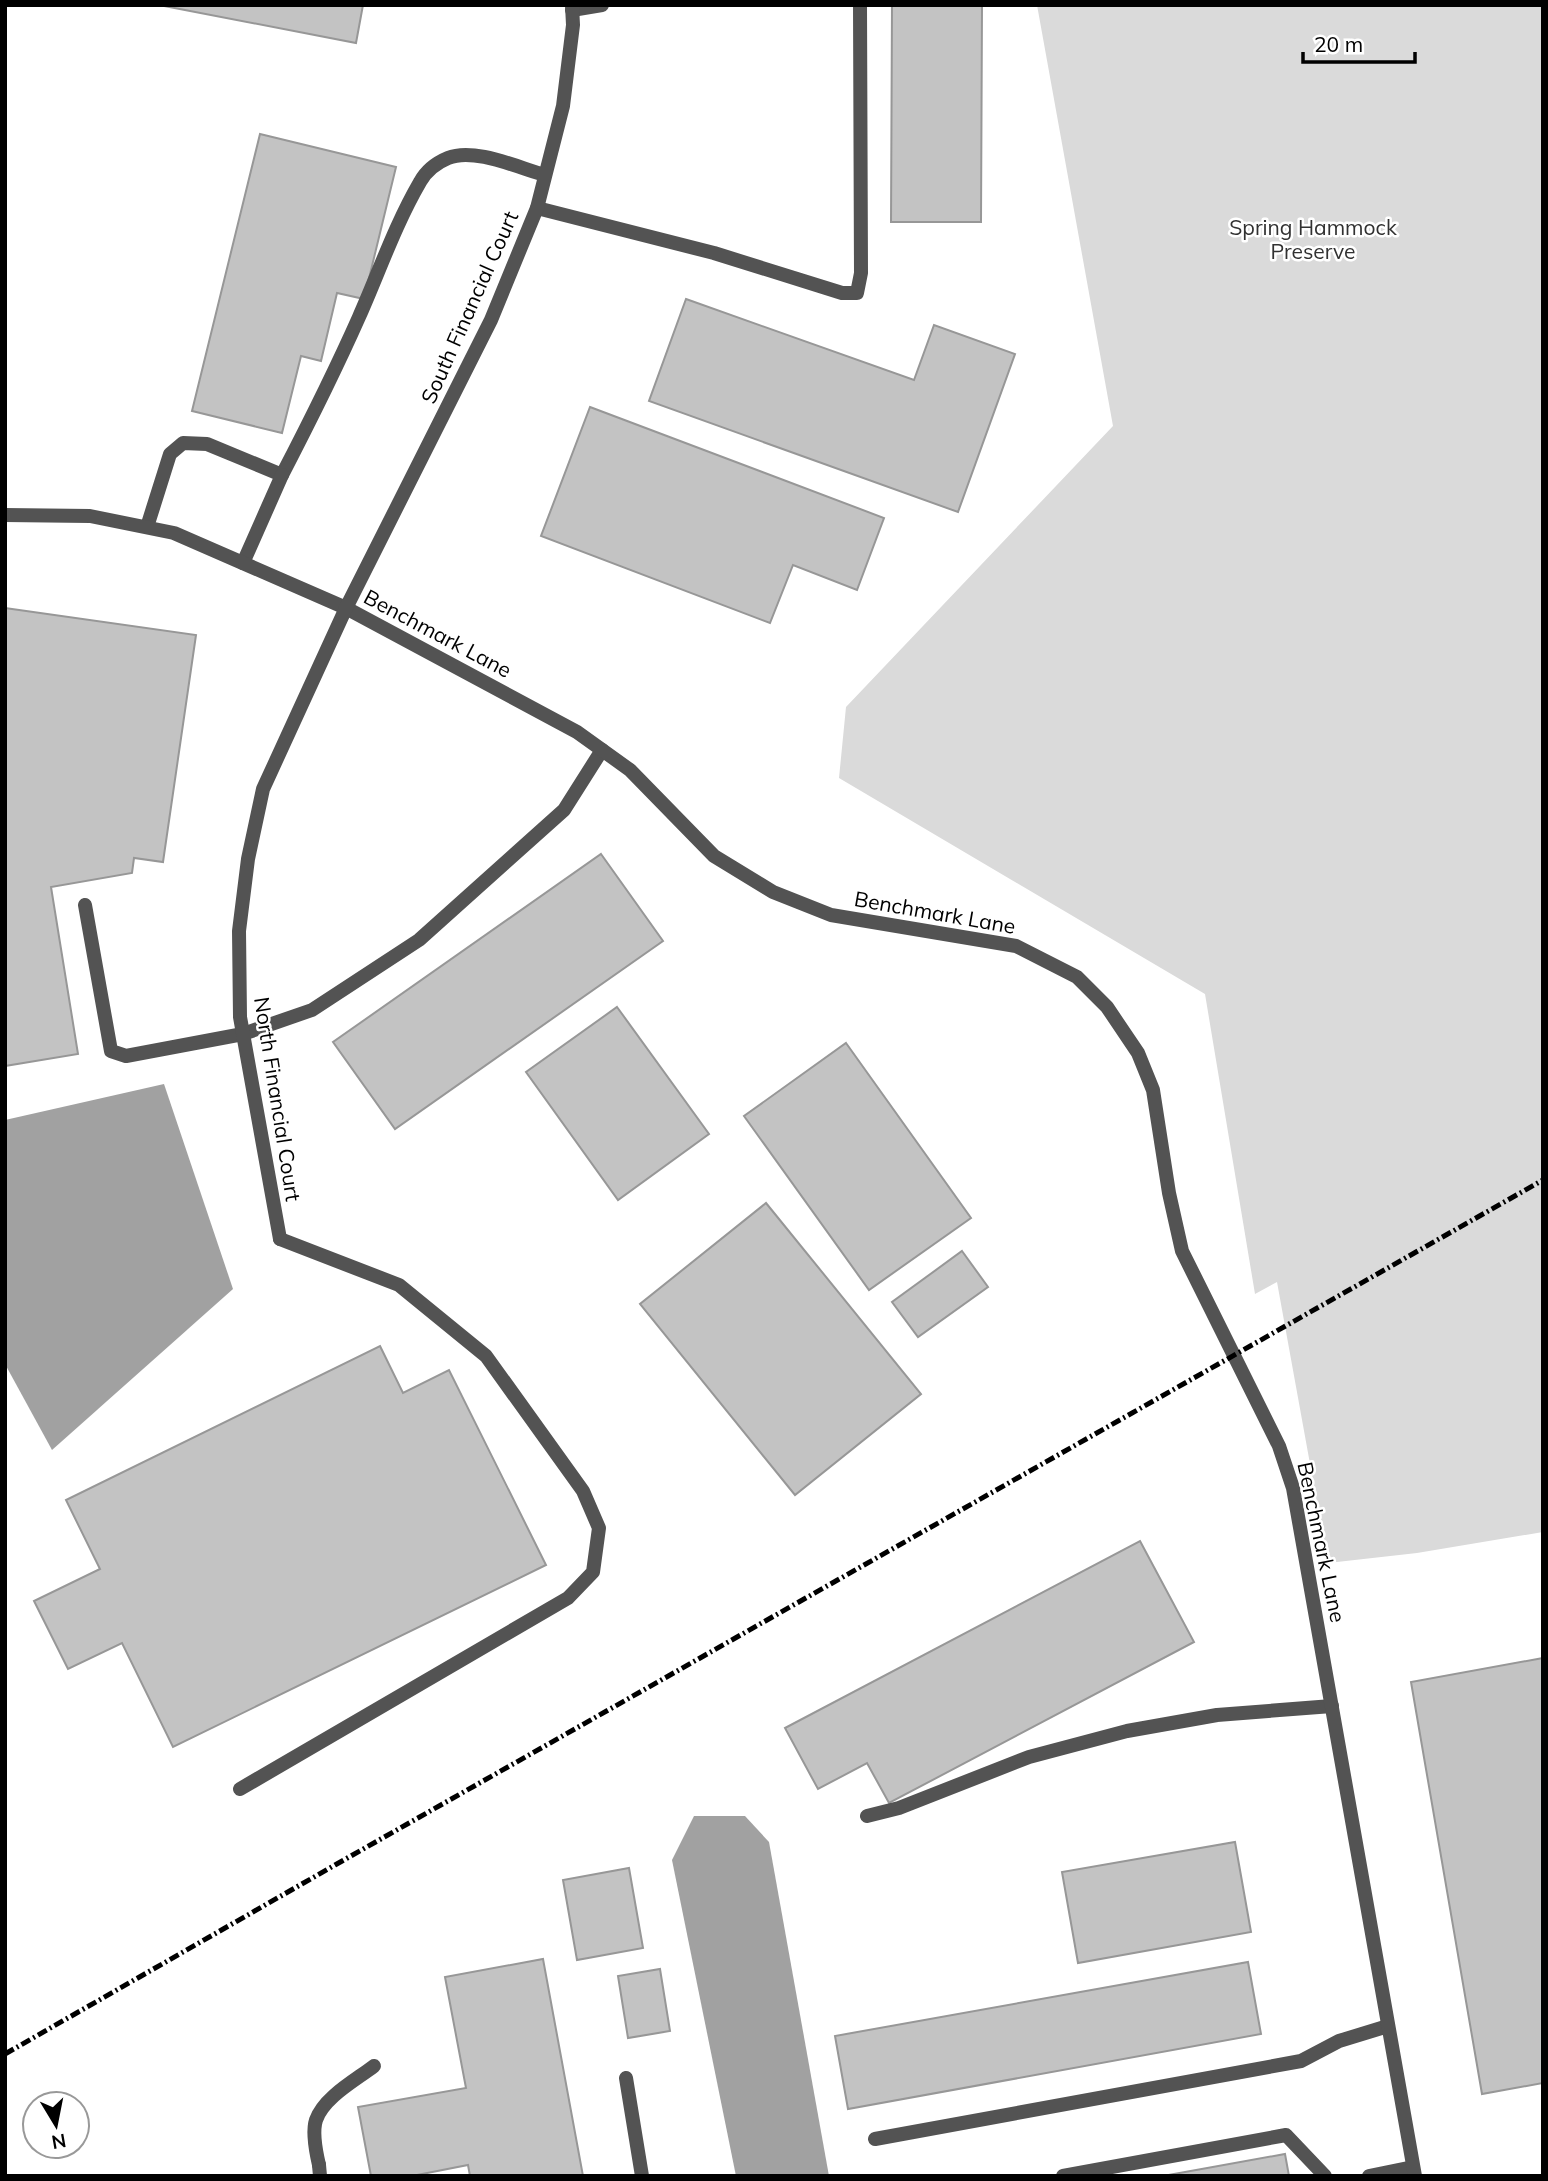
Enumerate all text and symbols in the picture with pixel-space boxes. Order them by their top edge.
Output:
scale bar [1303,21,1415,65]
text: 20 m [1314,31,1363,57]
street label: South Financial Court [415,207,523,407]
park label: Spring Hammock Preserve [1229,214,1397,264]
street label: Benchmark Lane [360,583,516,683]
street label: Benchmark Lane [852,885,1018,939]
street label: North Financial Court [249,995,307,1203]
street label: Benchmark Lane [1292,1459,1352,1625]
north arrow [21,2090,91,2160]
text: N [50,2129,68,2155]

